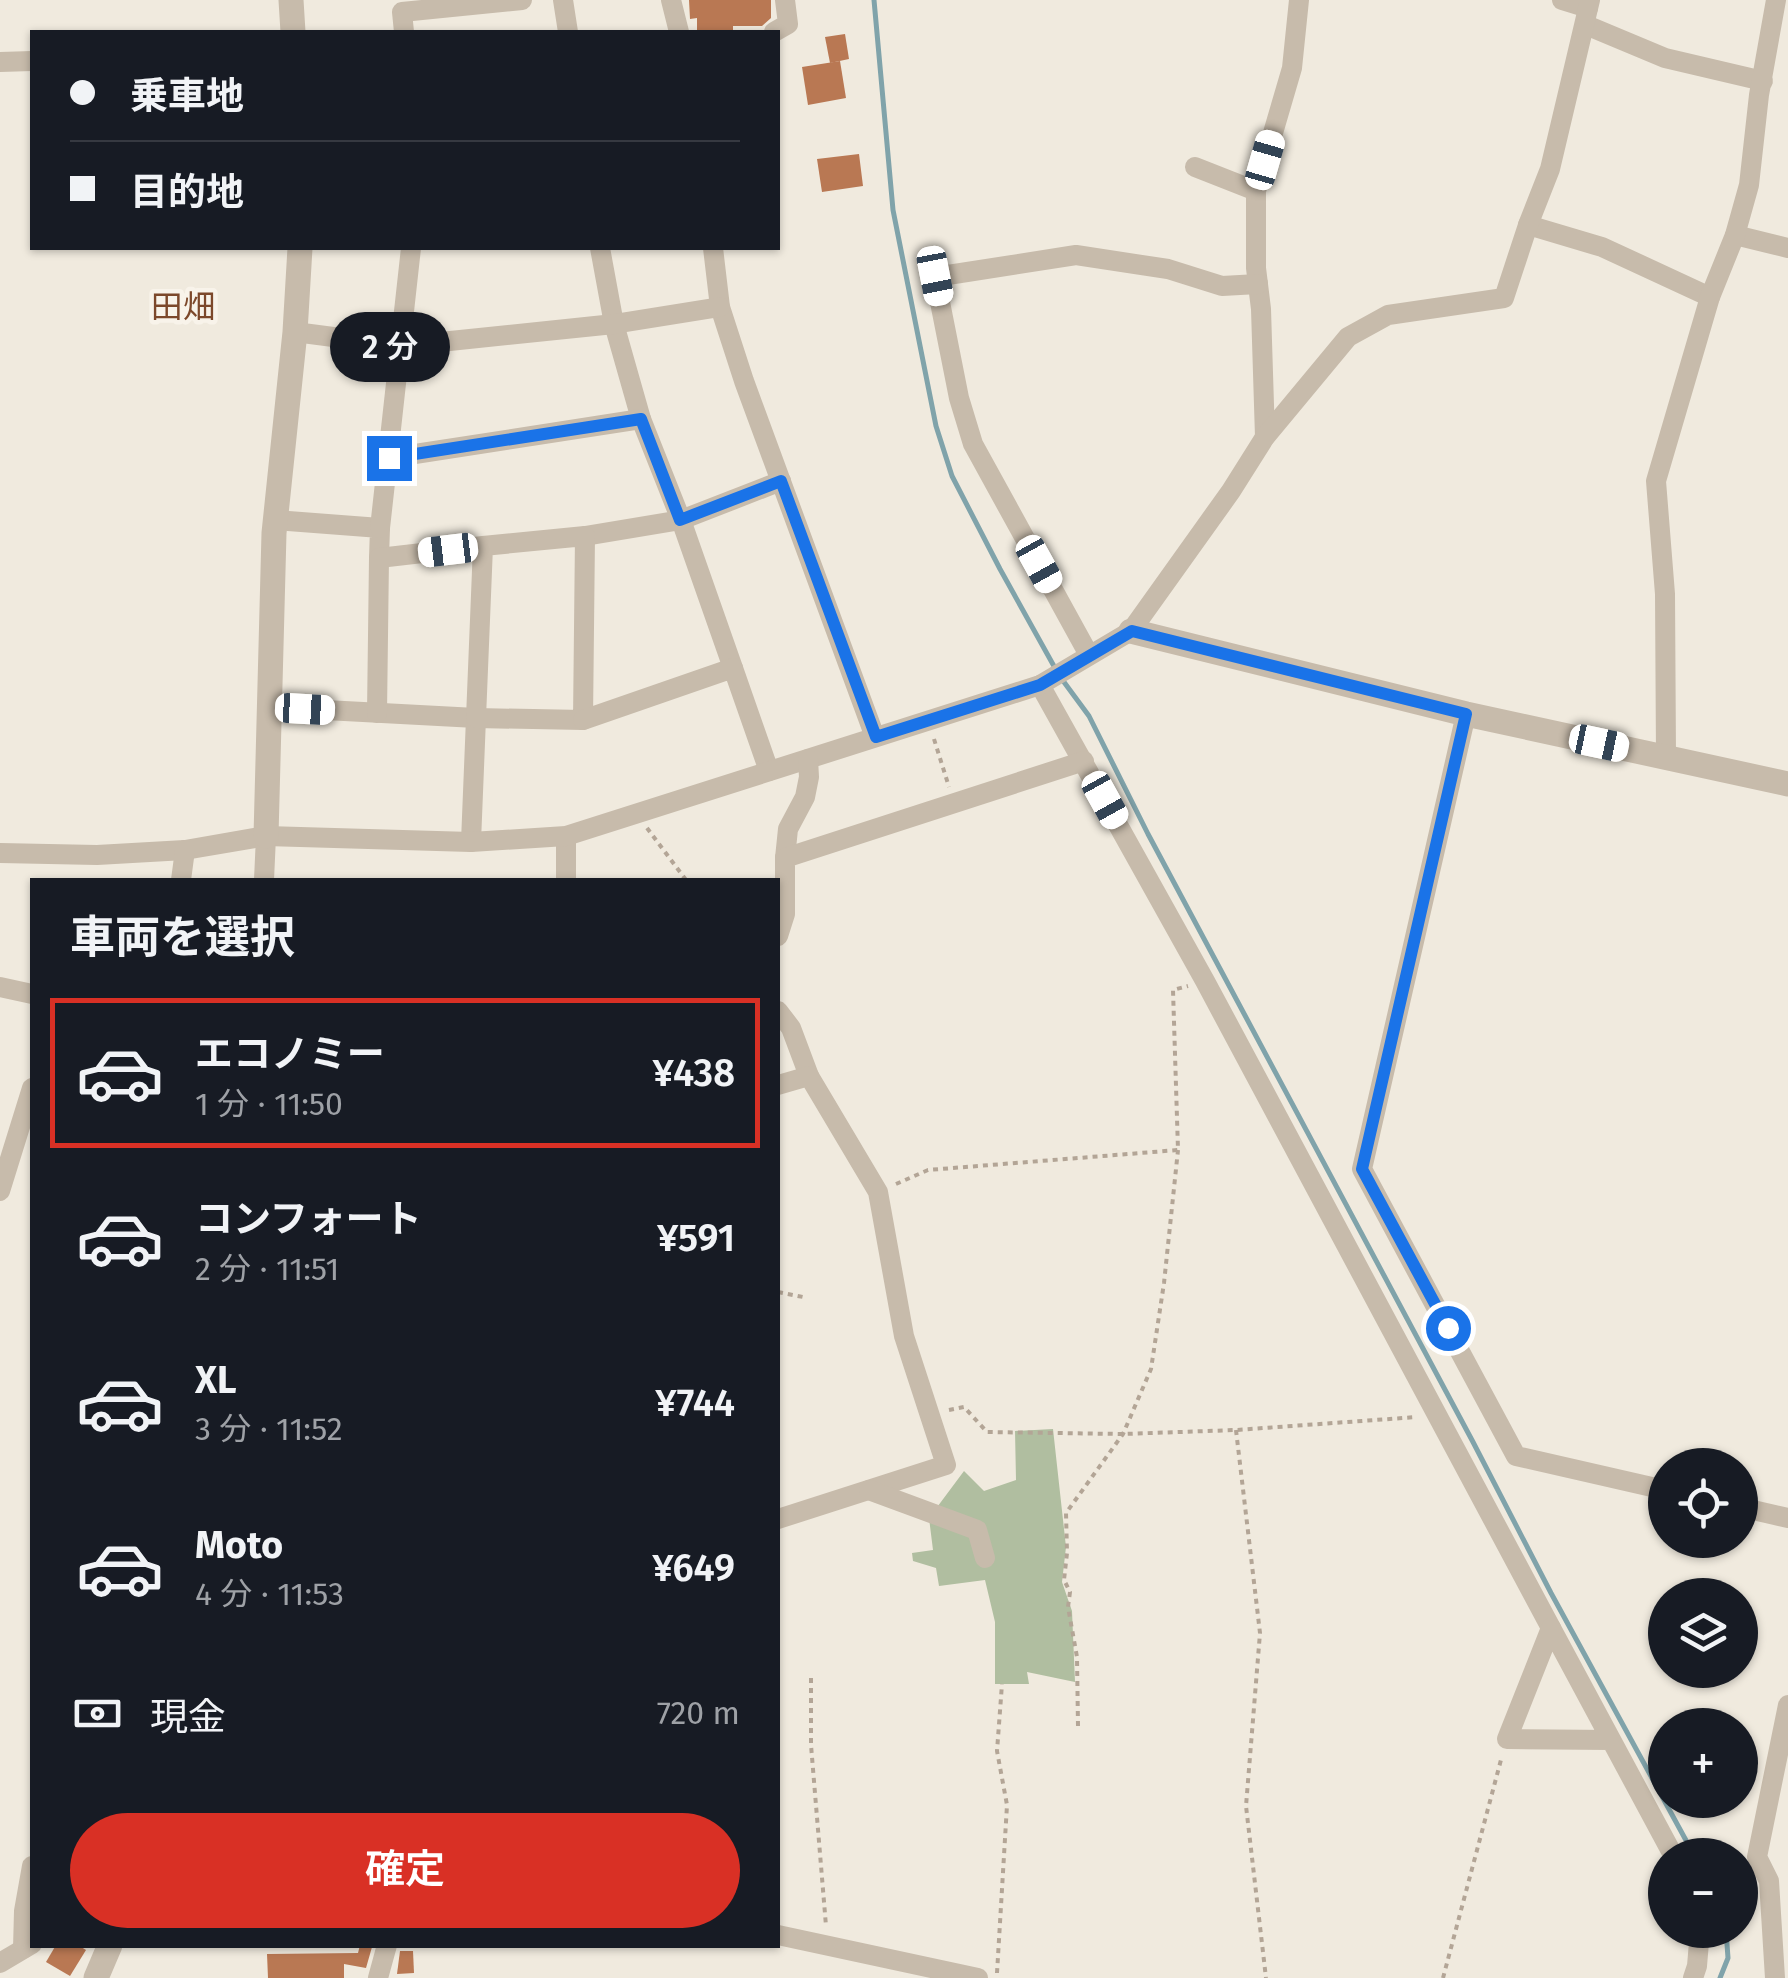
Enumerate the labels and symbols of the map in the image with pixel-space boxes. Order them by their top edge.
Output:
car [1242,127,1288,193]
car [915,244,955,308]
district label: 田畑 [151,288,215,326]
callout: 2 分 [329,313,449,383]
route end [367,436,412,481]
car [1011,530,1067,598]
car [416,531,480,569]
car [274,692,336,726]
car [1567,722,1631,764]
car [1077,766,1133,834]
route start [1426,1306,1471,1351]

